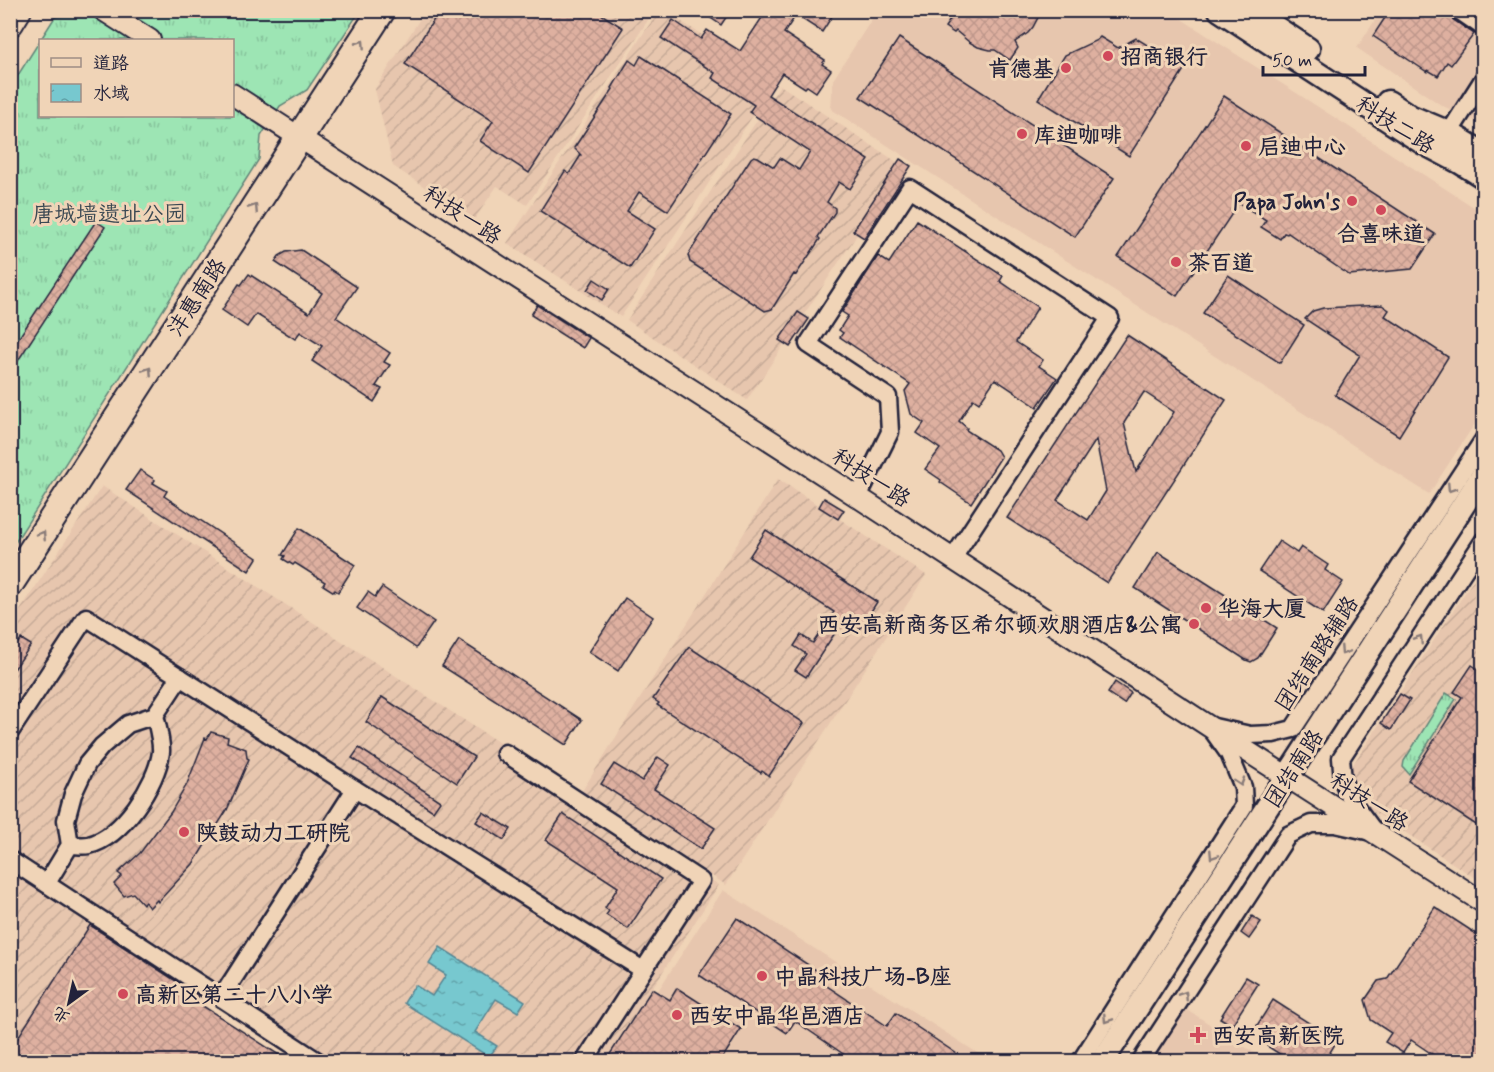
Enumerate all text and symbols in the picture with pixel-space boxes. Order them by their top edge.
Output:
legend [39,39,234,117]
scale bar [1263,39,1365,77]
one-way arrow [353,40,365,50]
place label: 招商银行 [1120,44,1208,72]
marker: 招商银行 [1101,49,1115,63]
text: 50 m [1272,49,1312,73]
text: 道路 [93,52,129,76]
place label: 肯德基 [988,56,1054,84]
marker: 肯德基 [1059,61,1073,75]
text: 水域 [93,82,129,106]
street label: 科技二路 [1350,91,1440,161]
place label: 库迪咖啡 [1034,122,1122,150]
marker: 库迪咖啡 [1015,127,1029,141]
place label: 启迪中心 [1258,134,1346,162]
marker: 启迪中心 [1239,139,1253,153]
street label: 科技一路 [417,180,506,251]
place label: Papa John's [1233,189,1340,217]
marker: Papa John's [1345,194,1359,208]
park label: 唐城墙遗址公园 [32,201,186,229]
marker: 合喜味道 [1374,203,1388,217]
one-way arrow [247,204,259,214]
place label: 合喜味道 [1337,221,1425,249]
place label: 茶百道 [1188,250,1254,278]
street label: 沣惠南路 [162,254,233,343]
marker: 茶百道 [1169,255,1183,269]
one-way arrow [141,367,152,378]
street label: 科技一路 [826,443,915,514]
one-way arrow [1447,482,1459,492]
one-way arrow [35,531,47,541]
street label: 团结南路辅路 [1270,591,1365,717]
place label: 华海大厦 [1218,596,1306,624]
marker: 华海大厦 [1199,601,1213,615]
place label: 西安高新商务区希尔顿欢朋酒店&公寓 [817,612,1182,640]
marker: 西安高新商务区希尔顿欢朋酒店&公寓 [1187,617,1201,631]
one-way arrow [1412,634,1423,645]
one-way arrow [1340,645,1352,655]
street label: 团结南路 [1259,725,1330,814]
street label: 科技一路 [1324,767,1413,838]
one-way arrow [1233,776,1246,787]
place label: 陕鼓动力工研院 [196,820,350,848]
marker: 陕鼓动力工研院 [177,825,191,839]
one-way arrow [1208,849,1220,859]
place label: 中晶科技广场-B座 [774,964,952,992]
marker: 中晶科技广场-B座 [755,969,769,983]
north arrow [39,973,99,1033]
place label: 高新区第二十八小学 [135,982,333,1010]
marker: 高新区第二十八小学 [116,987,130,1001]
one-way arrow [1177,991,1188,1002]
text: 北 [49,1001,74,1027]
place label: 西安中晶华邑酒店 [689,1003,865,1031]
marker: 西安中晶华邑酒店 [670,1008,684,1022]
one-way arrow [1103,1013,1115,1023]
place label: 西安高新医院 [1212,1023,1344,1051]
marker: 西安高新医院 [1189,1026,1207,1044]

